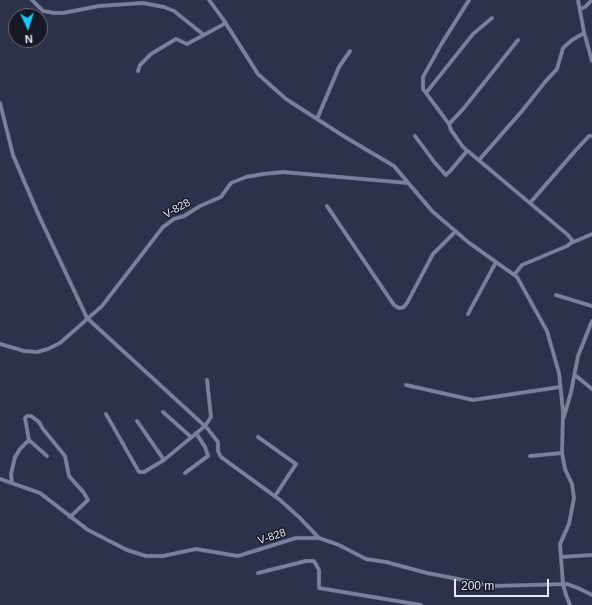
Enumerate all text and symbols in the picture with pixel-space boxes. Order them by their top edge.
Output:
north arrow [8,8,48,48]
text: N [24,33,33,45]
street label: V-828 [161,196,193,222]
street label: V-828 [256,526,288,548]
scale bar [456,571,551,597]
text: 200 m [461,579,494,593]

